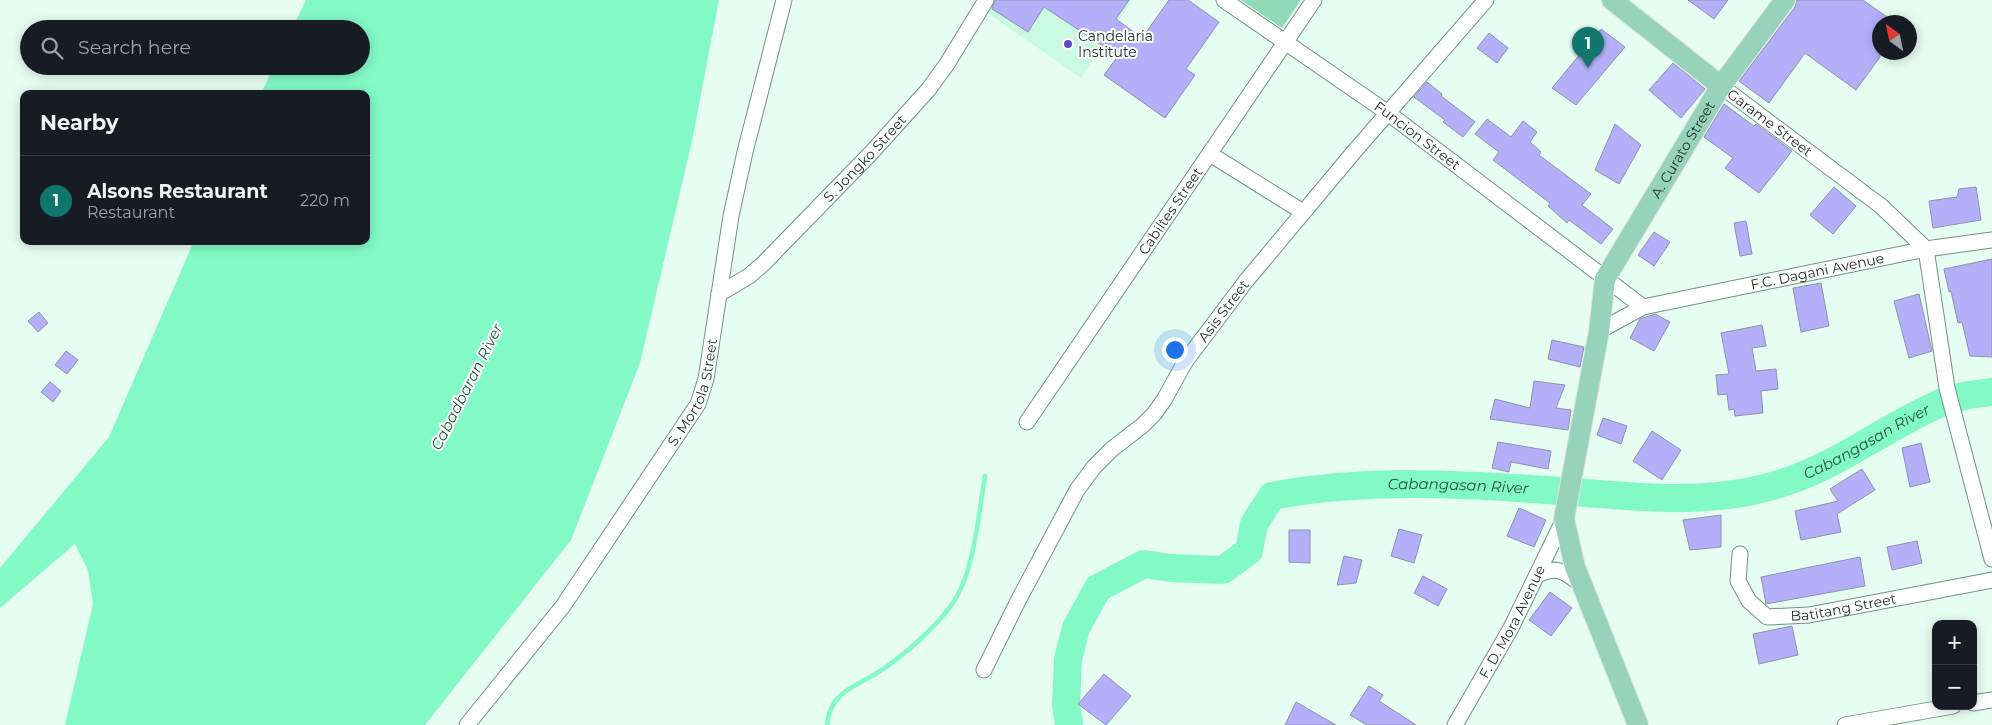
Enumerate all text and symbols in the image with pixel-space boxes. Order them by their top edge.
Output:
north arrow [1872,15,1917,60]
search box [20,20,370,75]
place label: Candelaria Institute [1078,27,1153,61]
pin: 1 [1572,27,1604,68]
icon: search [38,34,66,62]
text: Search here [78,36,191,59]
marker: Candelaria Institute [1062,38,1074,50]
street label: Garame Street [1724,85,1816,161]
street label: Funcion Street [1371,97,1464,174]
street label: A. Curato Street [1647,98,1719,201]
text: Nearby [40,110,119,135]
street label: S. Jongko Street [819,111,910,206]
street label: Cabiltes Street [1134,164,1207,258]
text: Alsons Restaurant [87,180,268,203]
text: 1 [53,191,59,210]
text: 220 m [300,191,350,210]
text: Restaurant [87,203,175,222]
street label: F.C. Dagani Avenue [1749,249,1886,294]
street label: Asis Street [1194,276,1253,346]
water label: Cabadbaran River [426,319,507,453]
street label: S. Mortola Street [663,337,721,450]
your location [1162,337,1188,363]
water label: Cabangasan River [1800,399,1933,483]
water label: Cabangasan River [1387,474,1530,498]
street label: F. D. Mora Avenue [1475,562,1549,682]
street label: Batitang Street [1790,589,1898,625]
map controls [1932,620,1977,710]
button: + [1932,620,1977,665]
button: − [1932,665,1977,710]

